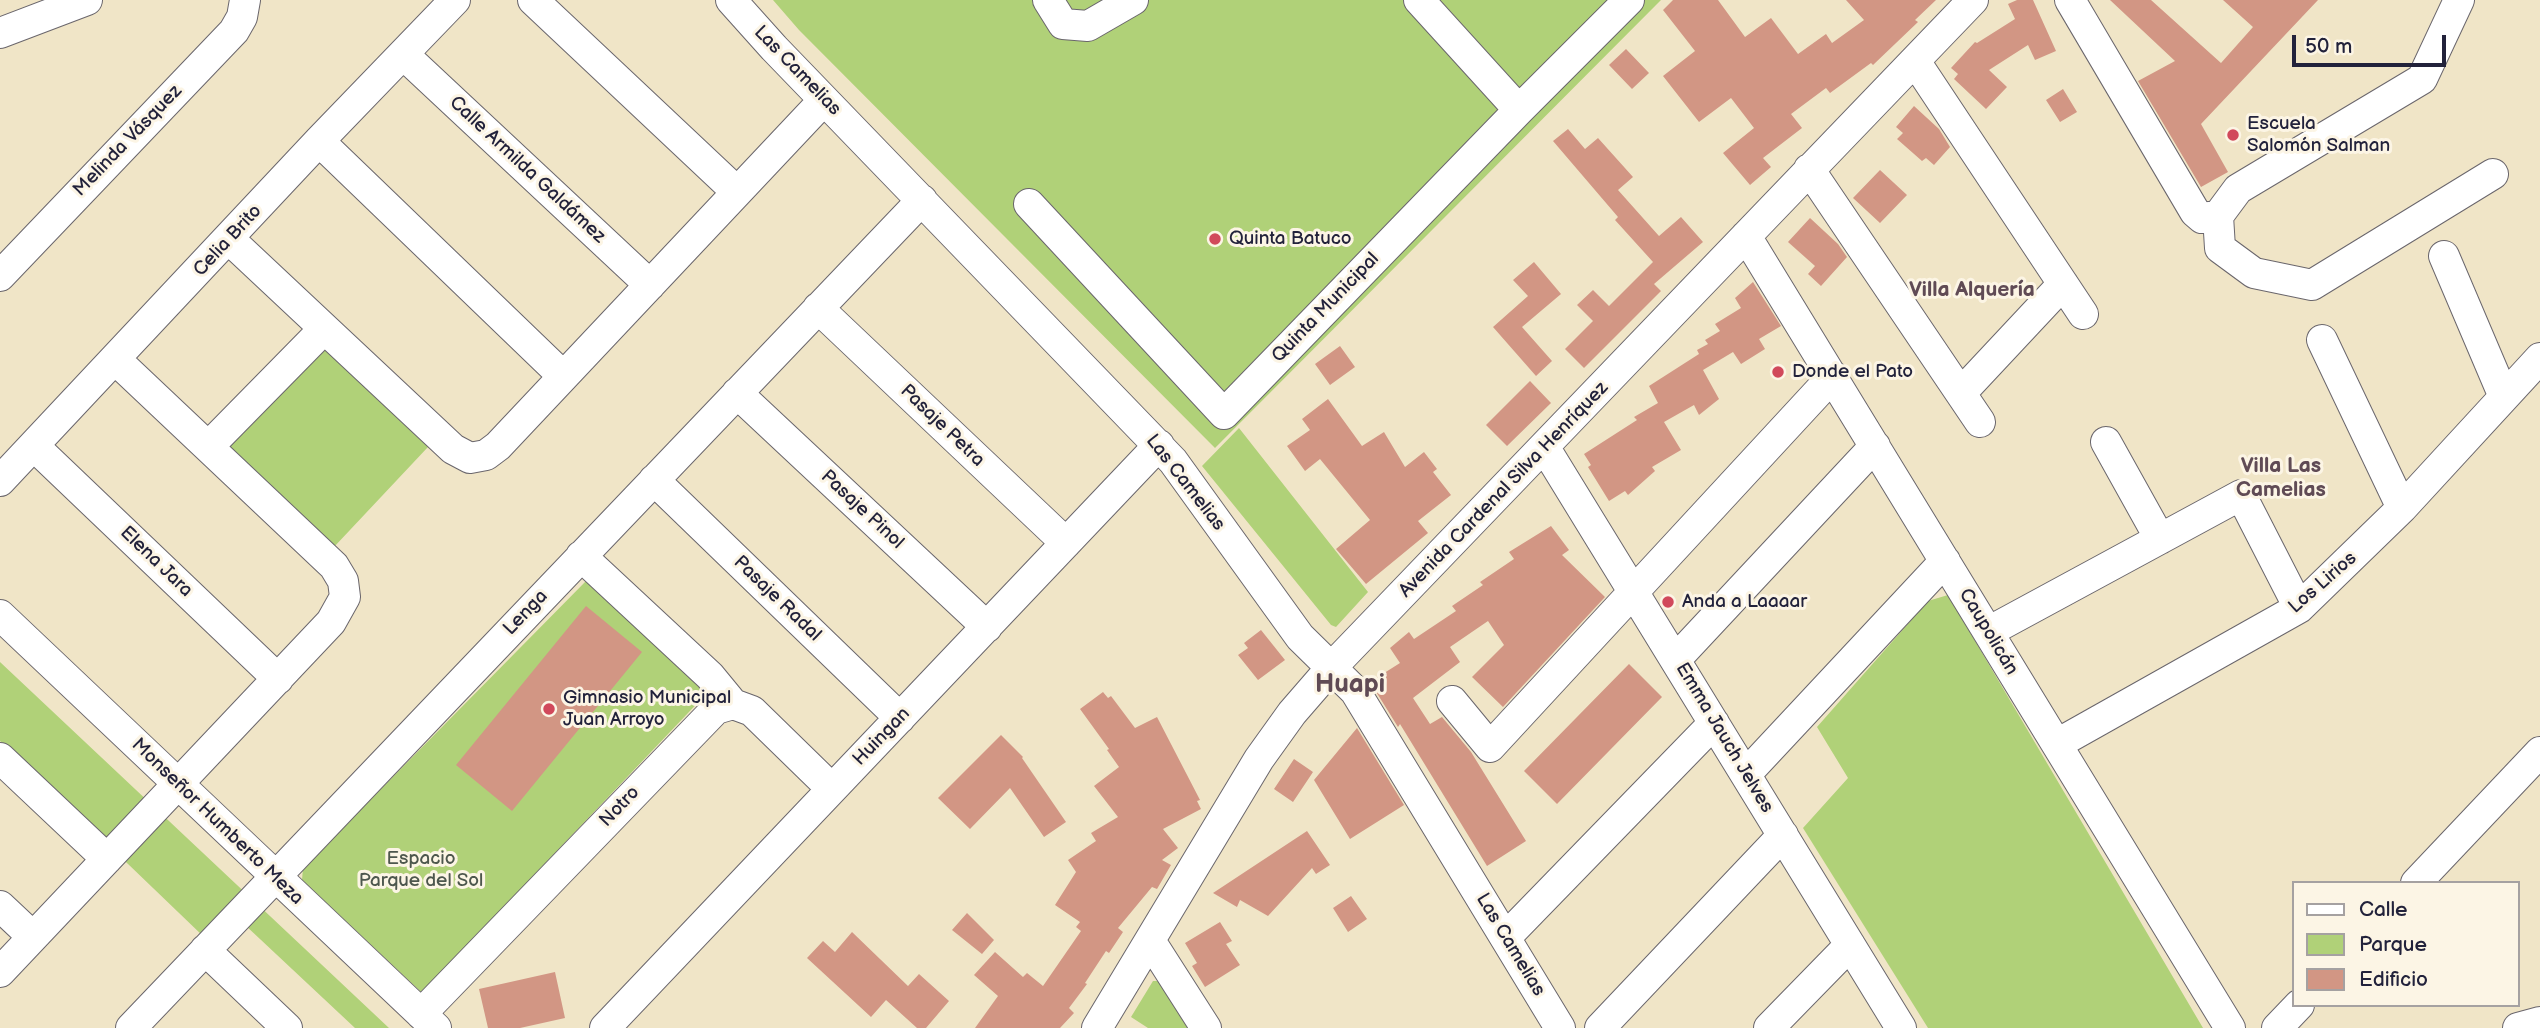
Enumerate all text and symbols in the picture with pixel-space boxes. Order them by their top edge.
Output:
street label: Las Camelias [749,21,845,121]
scale bar [2295,21,2449,65]
text: 50 m [2305,34,2352,59]
street label: Melinda Vásquez [69,80,187,202]
street label: Calle Armilda Galdámez [444,92,610,248]
place label: Escuela Salomón Salman [2247,113,2390,157]
marker: Escuela Salomón Salman [2225,127,2241,143]
street label: Celia Brito [189,200,267,282]
place label: Quinta Batuco [1229,228,1352,250]
marker: Quinta Batuco [1207,231,1223,247]
street label: Quinta Municipal [1268,248,1384,368]
district label: Villa Alquería [1909,278,2035,304]
place label: Donde el Pato [1792,361,1913,383]
marker: Donde el Pato [1770,364,1786,380]
street label: Avenida Cardenal Silva Henríquez [1395,377,1613,603]
street label: Pasaje Petra [895,380,989,472]
street label: Las Camelias [1140,430,1230,536]
district label: Villa Las Camelias [2236,454,2326,504]
street label: Pasaje Pinol [816,466,908,554]
street label: Elena Jara [115,522,197,602]
street label: Los Lirios [2284,547,2362,619]
street label: Pasaje Radal [728,551,826,647]
street label: Caupolicán [1953,585,2023,679]
street label: Lenga [499,586,553,640]
place label: Anda a Laaaar [1682,591,1807,613]
marker: Anda a Laaaar [1660,594,1676,610]
street label: Emma Jauch Jelves [1670,659,1778,817]
district label: Huapi [1315,669,1385,701]
place label: Gimnasio Municipal Juan Arroyo [563,687,731,731]
marker: Gimnasio Municipal Juan Arroyo [541,701,557,717]
street label: Huingan [849,703,915,771]
street label: Monseñor Humberto Meza [126,734,308,910]
street label: Notro [595,782,645,832]
park label: Espacio Parque del Sol [359,848,483,892]
legend [2292,881,2519,1007]
street label: Las Camelias [1470,890,1550,1000]
text: Calle [2359,897,2408,922]
text: Parque [2359,932,2427,957]
text: Edificio [2359,967,2428,992]

